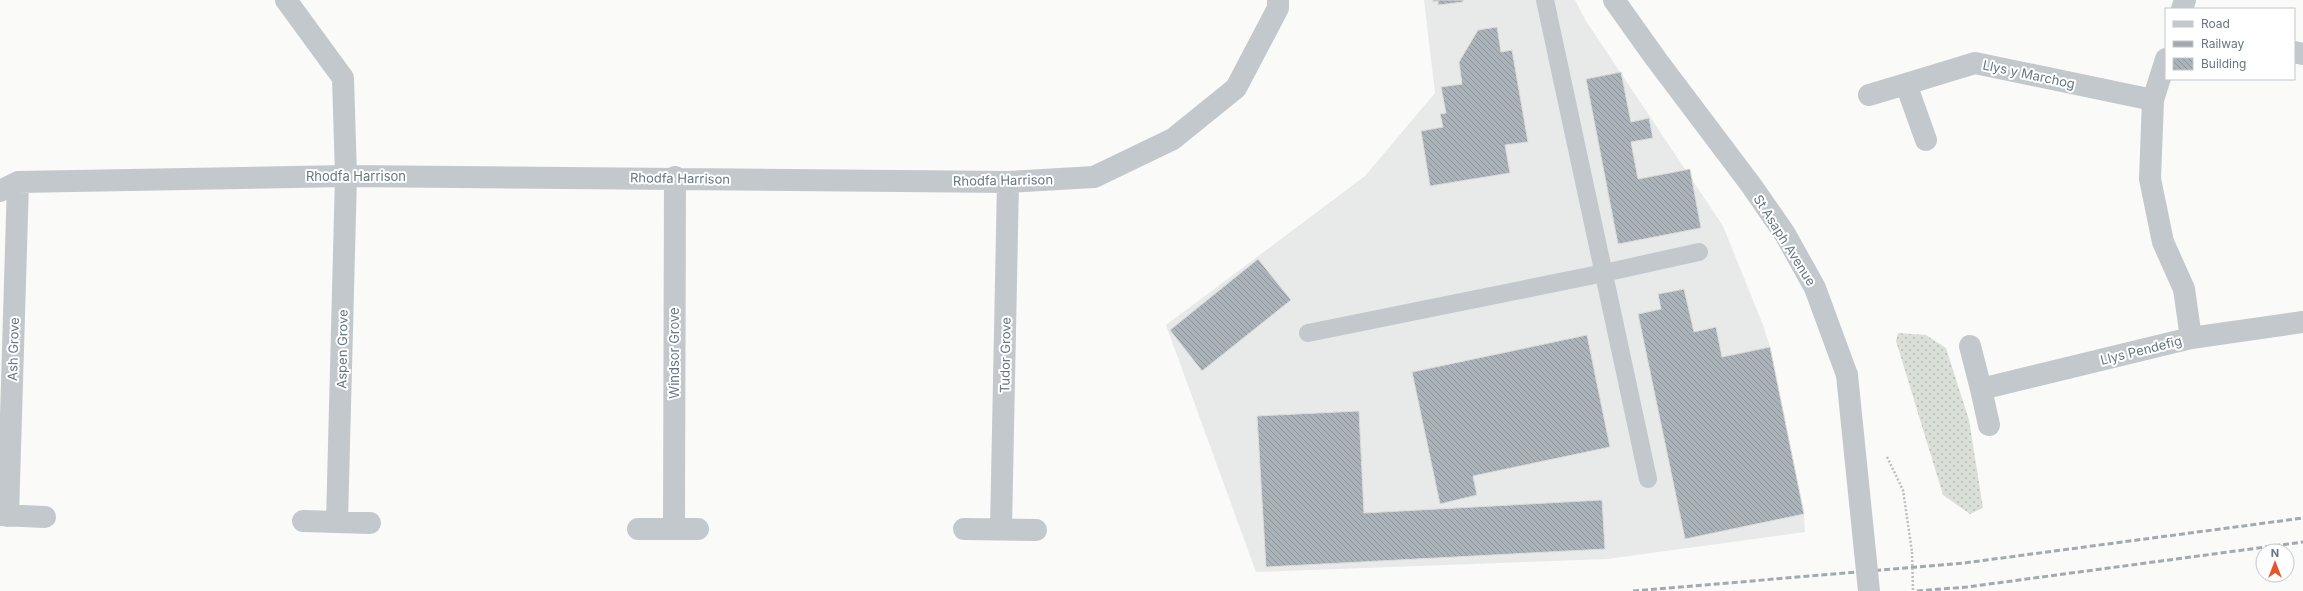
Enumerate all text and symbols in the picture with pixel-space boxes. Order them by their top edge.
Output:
legend [2165,8,2295,80]
text: Road [2201,16,2230,31]
text: Railway [2201,36,2245,51]
street label: Llys y Marchog [1981,56,2077,92]
text: Building [2201,56,2246,71]
street label: Rhodfa Harrison [306,168,406,184]
street label: Rhodfa Harrison [630,169,730,187]
street label: Rhodfa Harrison [953,171,1053,189]
street label: St Asaph Avenue [1751,192,1819,288]
street label: Windsor Grove [666,307,682,399]
street label: Aspen Grove [333,309,351,389]
street label: Ash Grove [4,317,22,381]
street label: Tudor Grove [996,317,1014,393]
street label: Llys Pendefig [2099,332,2183,368]
north arrow [2255,543,2295,583]
text: N [2271,546,2279,560]

